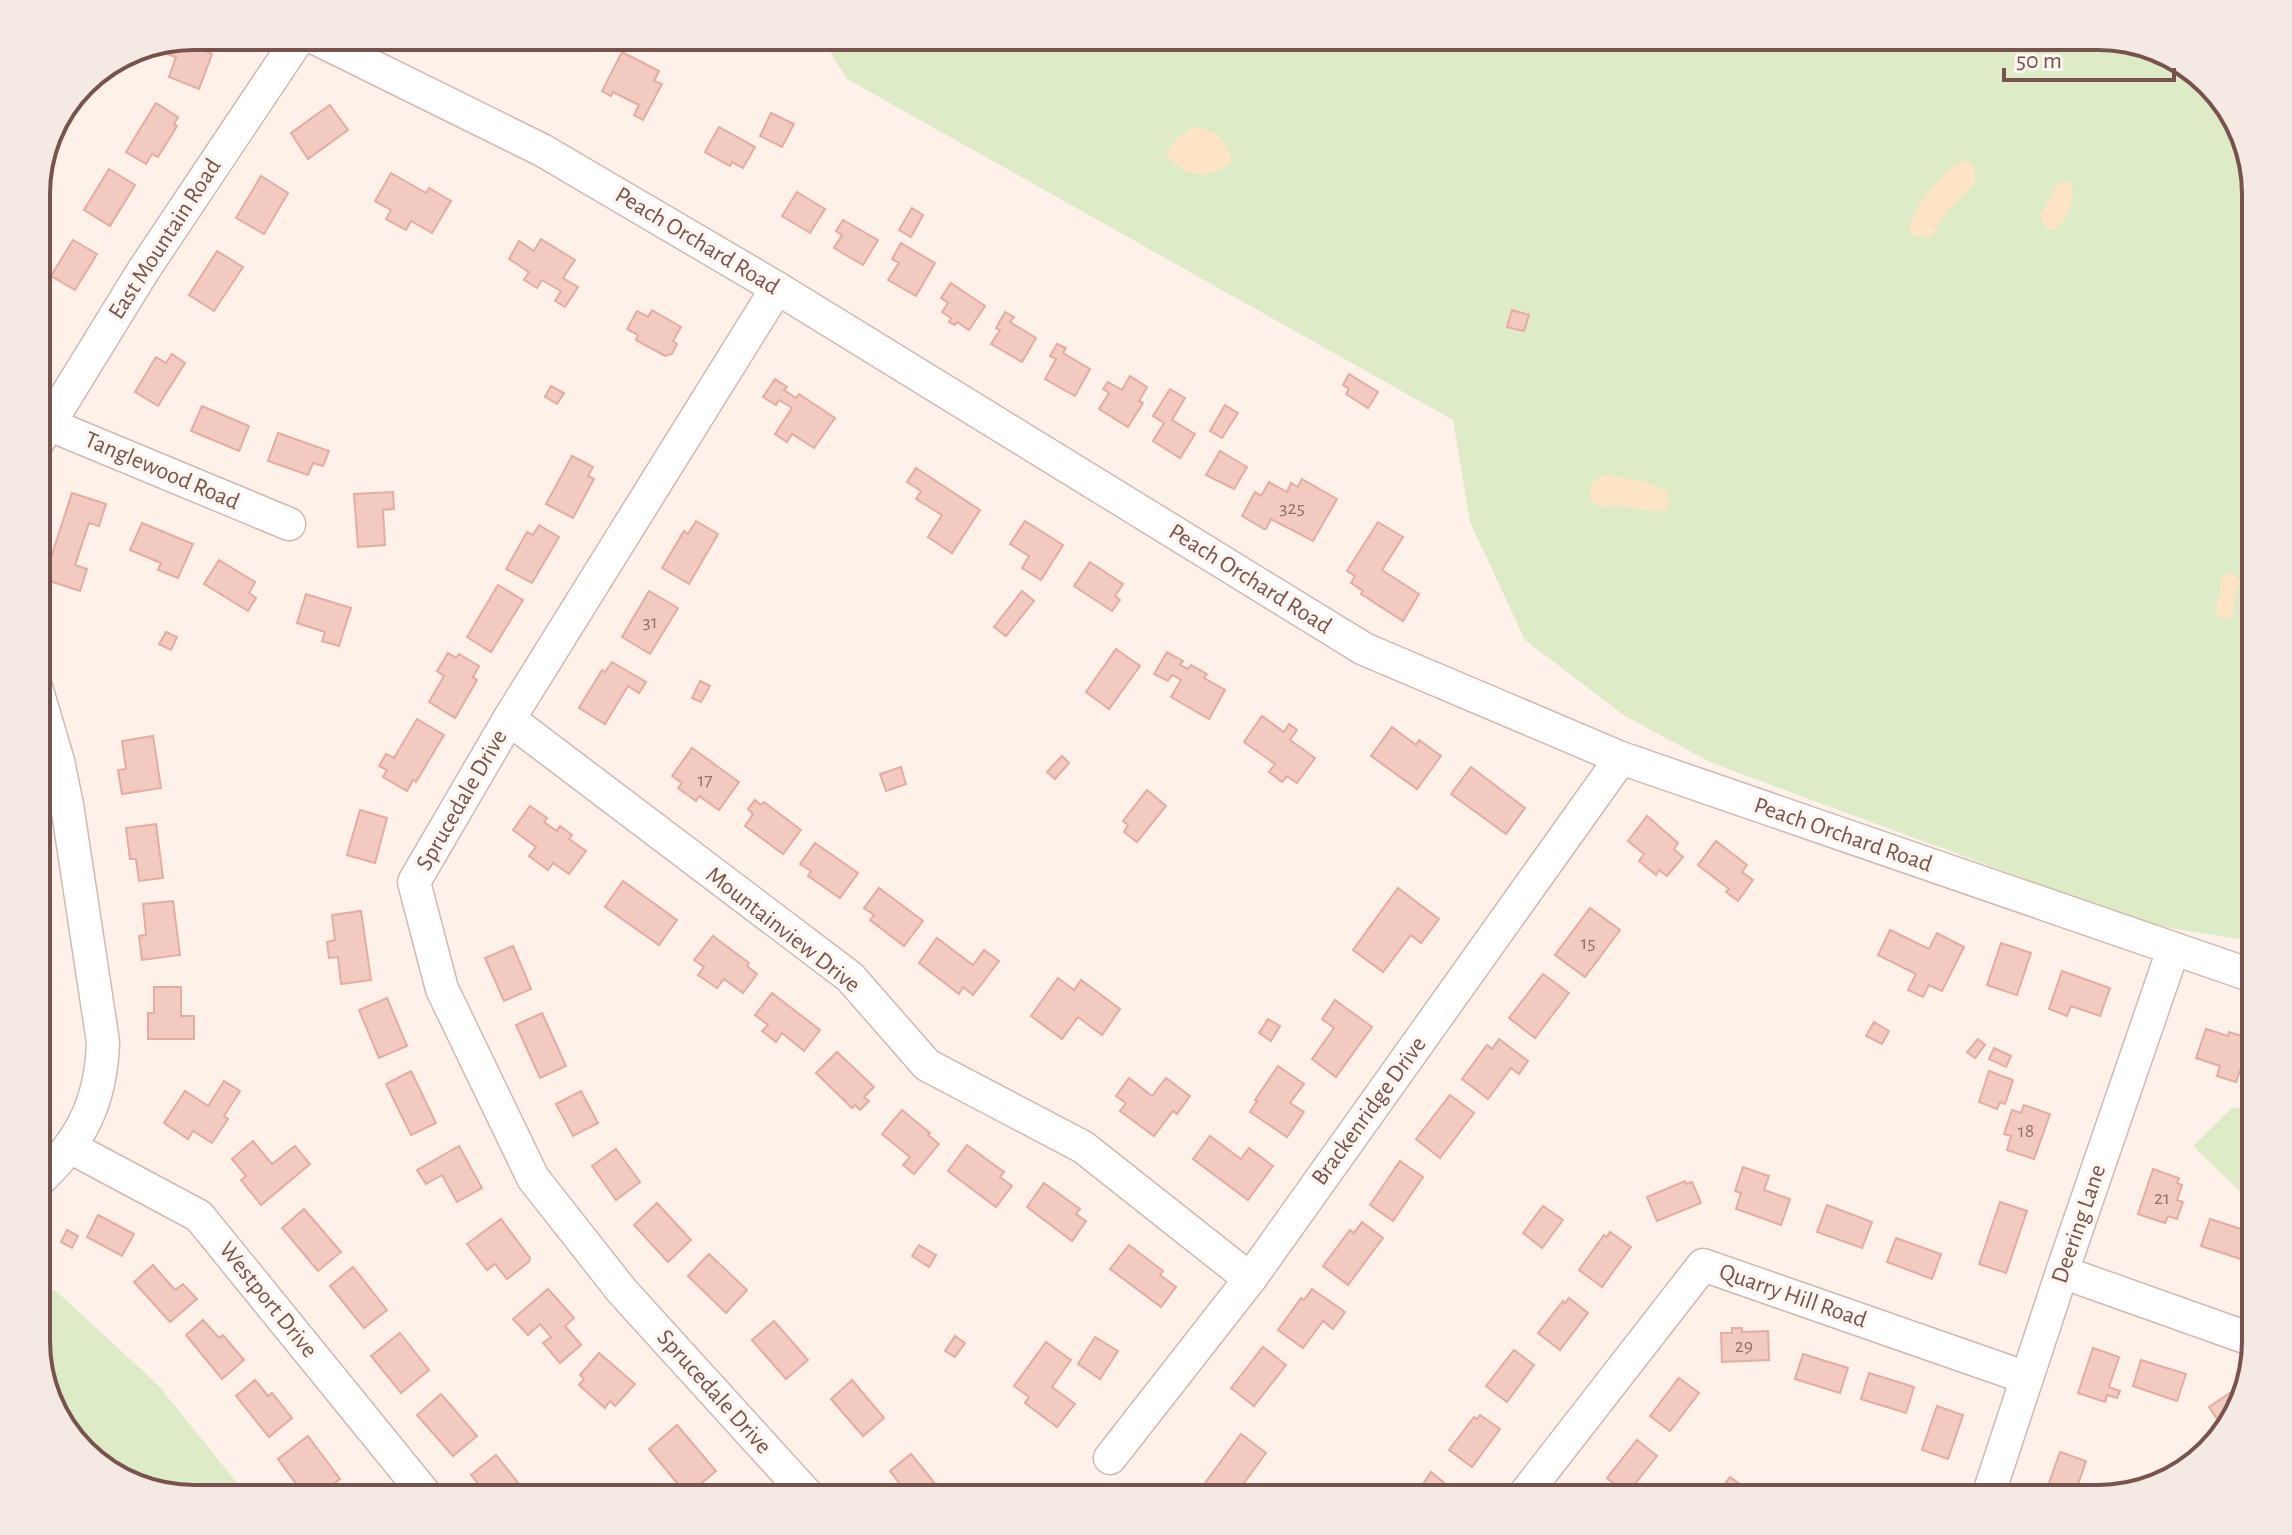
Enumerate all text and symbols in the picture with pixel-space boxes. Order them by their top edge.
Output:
scale bar [2004,32,2174,82]
text: 50 m [2016,49,2062,73]
street label: East Mountain Road [104,154,226,324]
street label: Peach Orchard Road [611,183,783,299]
street label: Tanglewood Road [81,428,243,514]
house number: 325 [1279,498,1305,518]
street label: Peach Orchard Road [1164,519,1336,639]
house number: 31 [642,612,658,632]
street label: Sprucedale Drive [412,726,512,874]
house number: 17 [697,770,713,790]
street label: Peach Orchard Road [1751,793,1935,877]
street label: Mountainview Drive [701,863,865,997]
house number: 15 [1580,933,1596,953]
street label: Brackenridge Drive [1307,1032,1431,1190]
house number: 18 [2018,1121,2034,1141]
street label: Deering Lane [2048,1162,2110,1286]
house number: 21 [2154,1188,2170,1208]
street label: Westport Drive [214,1238,322,1362]
street label: Quarry Hill Road [1716,1260,1870,1332]
street label: Sprucedale Drive [652,1325,776,1459]
house number: 29 [1735,1336,1753,1356]

